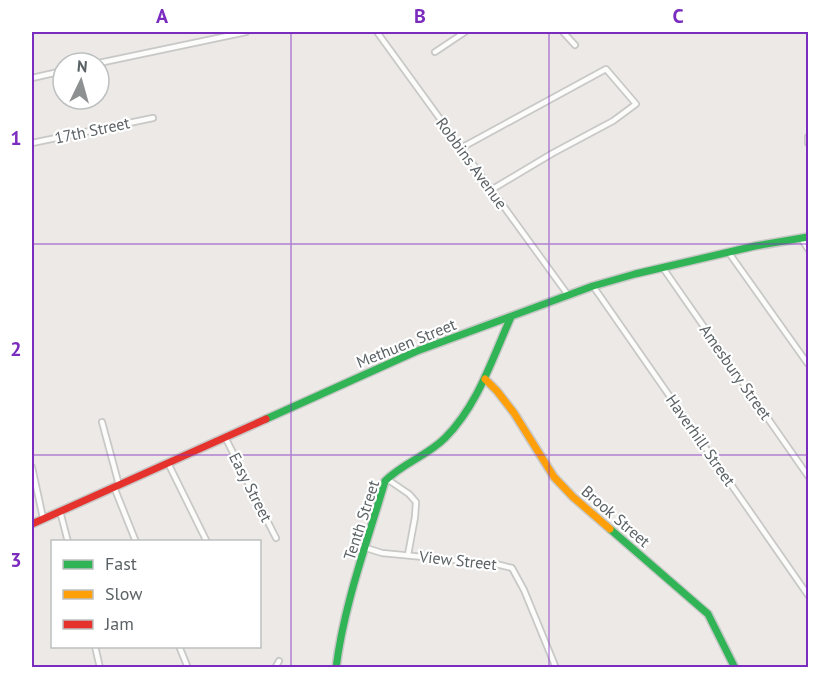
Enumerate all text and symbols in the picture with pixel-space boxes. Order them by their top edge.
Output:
text: A [156,3,169,29]
text: B [414,3,426,29]
text: C [672,3,684,29]
north arrow [51,51,111,111]
text: N [76,56,88,76]
street label: 17th Street [53,112,132,148]
street label: Robbins Avenue [432,113,512,213]
text: 1 [10,125,22,151]
street label: Methuen Street [353,314,459,372]
street label: Amesbury Street [696,320,777,424]
text: 2 [10,336,22,362]
street label: Haverhill Street [662,390,740,490]
street label: Easy Street [225,449,277,526]
street label: Tenth Street [339,477,384,563]
street label: Brook Street [578,481,655,552]
legend [51,540,261,648]
street label: View Street [417,546,498,574]
text: 3 [10,547,22,573]
text: Fast [105,552,137,575]
text: Slow [105,582,143,605]
text: Jam [104,612,134,635]

